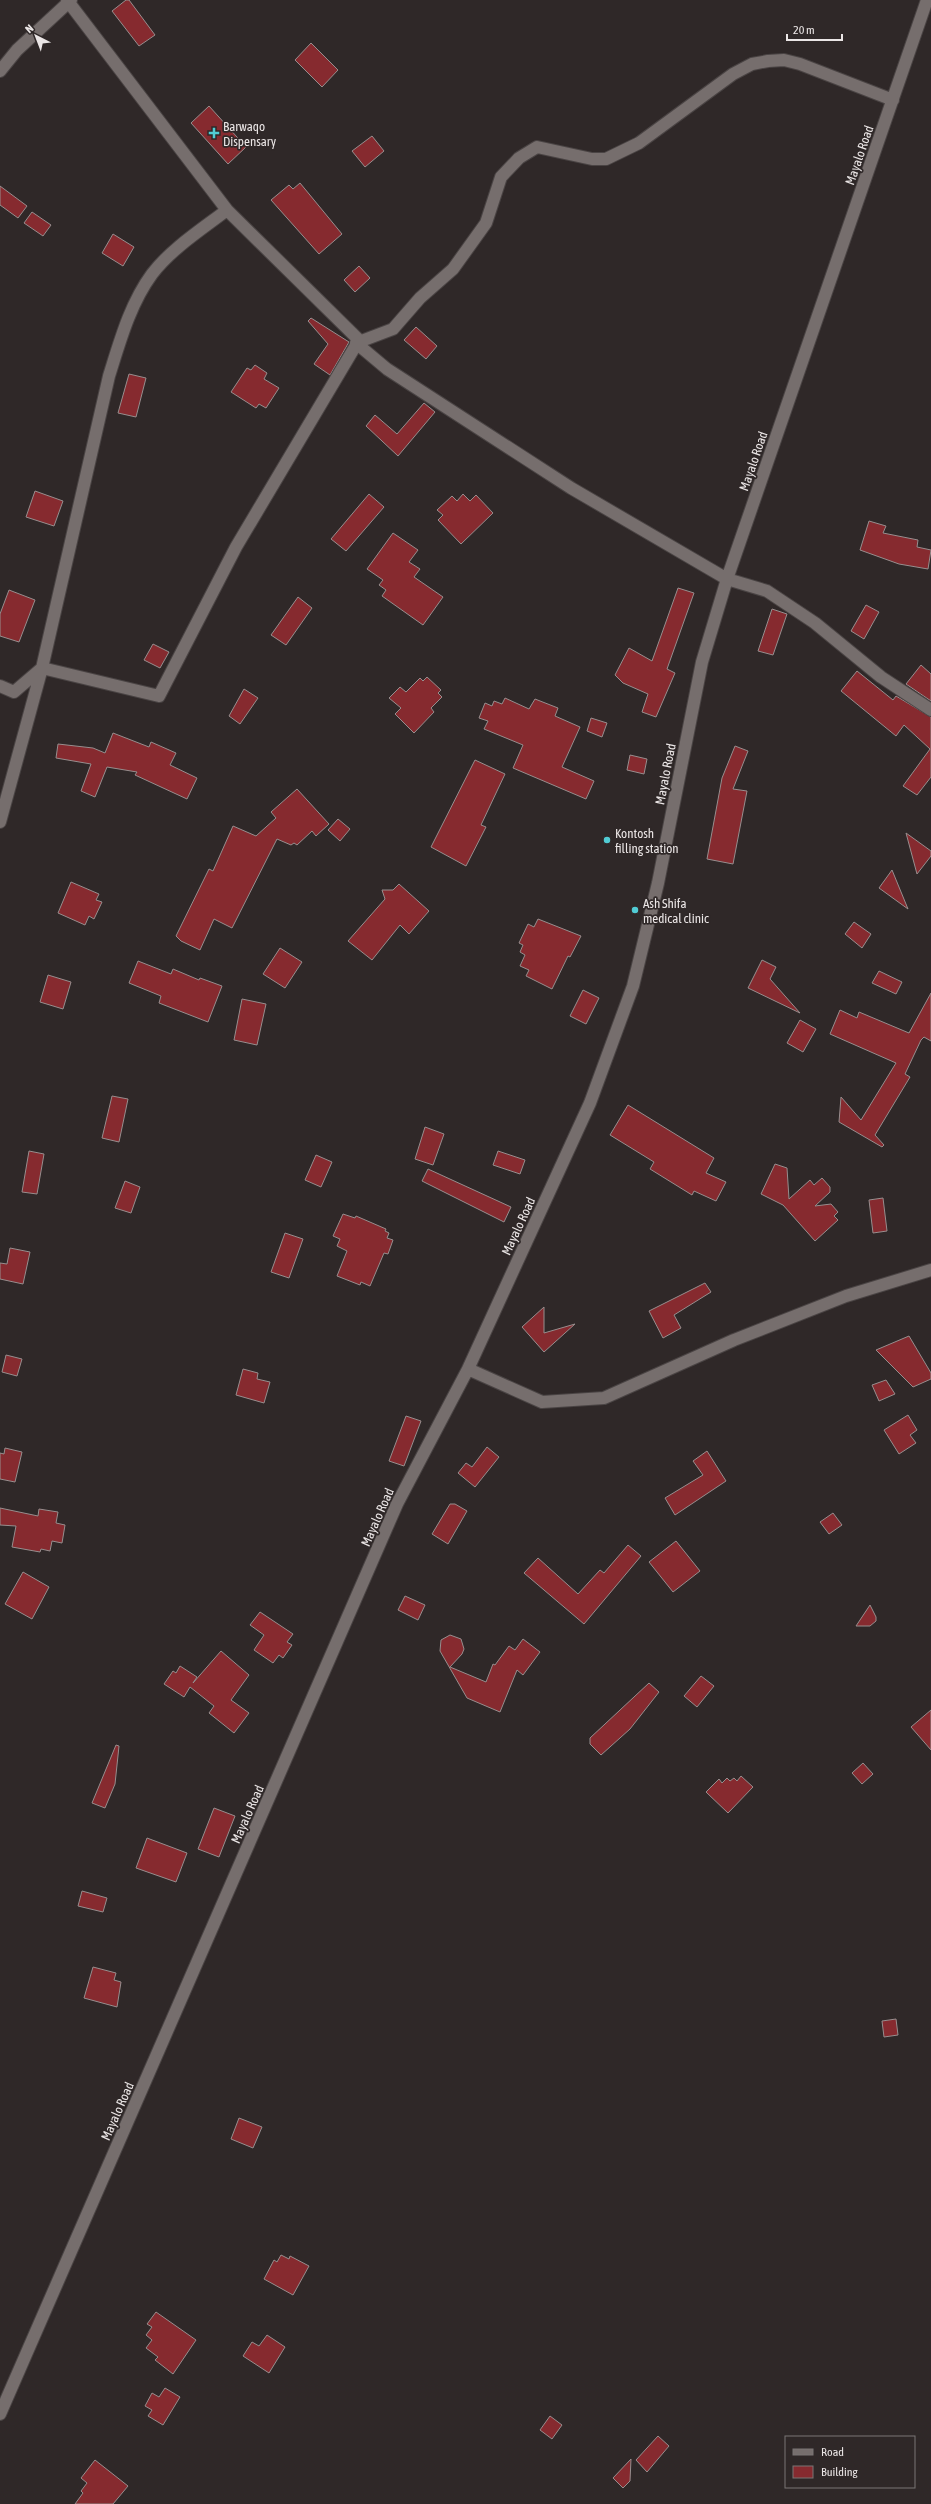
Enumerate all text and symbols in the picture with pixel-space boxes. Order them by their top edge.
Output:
north arrow [16,16,56,56]
scale bar [787,16,842,42]
text: N [23,22,36,35]
text: 20 m [793,23,815,37]
place label: Barwaqo Dispensary [223,119,277,149]
street label: Mayalo Road [842,123,877,187]
marker: Barwaqo Dispensary [208,127,220,139]
street label: Mayalo Road [736,429,771,493]
street label: Mayalo Road [652,742,679,806]
place label: Kontosh filling station [615,826,679,856]
marker: Kontosh filling station [602,835,612,845]
place label: Ash Shifa medical clinic [643,896,709,926]
marker: Ash Shifa medical clinic [630,905,640,915]
street label: Mayalo Road [499,1195,538,1258]
street label: Mayalo Road [358,1486,397,1549]
street label: Mayalo Road [228,1783,267,1846]
street label: Mayalo Road [98,2080,137,2143]
legend [785,2436,915,2488]
text: Road [821,2445,844,2459]
text: Building [821,2465,859,2479]

